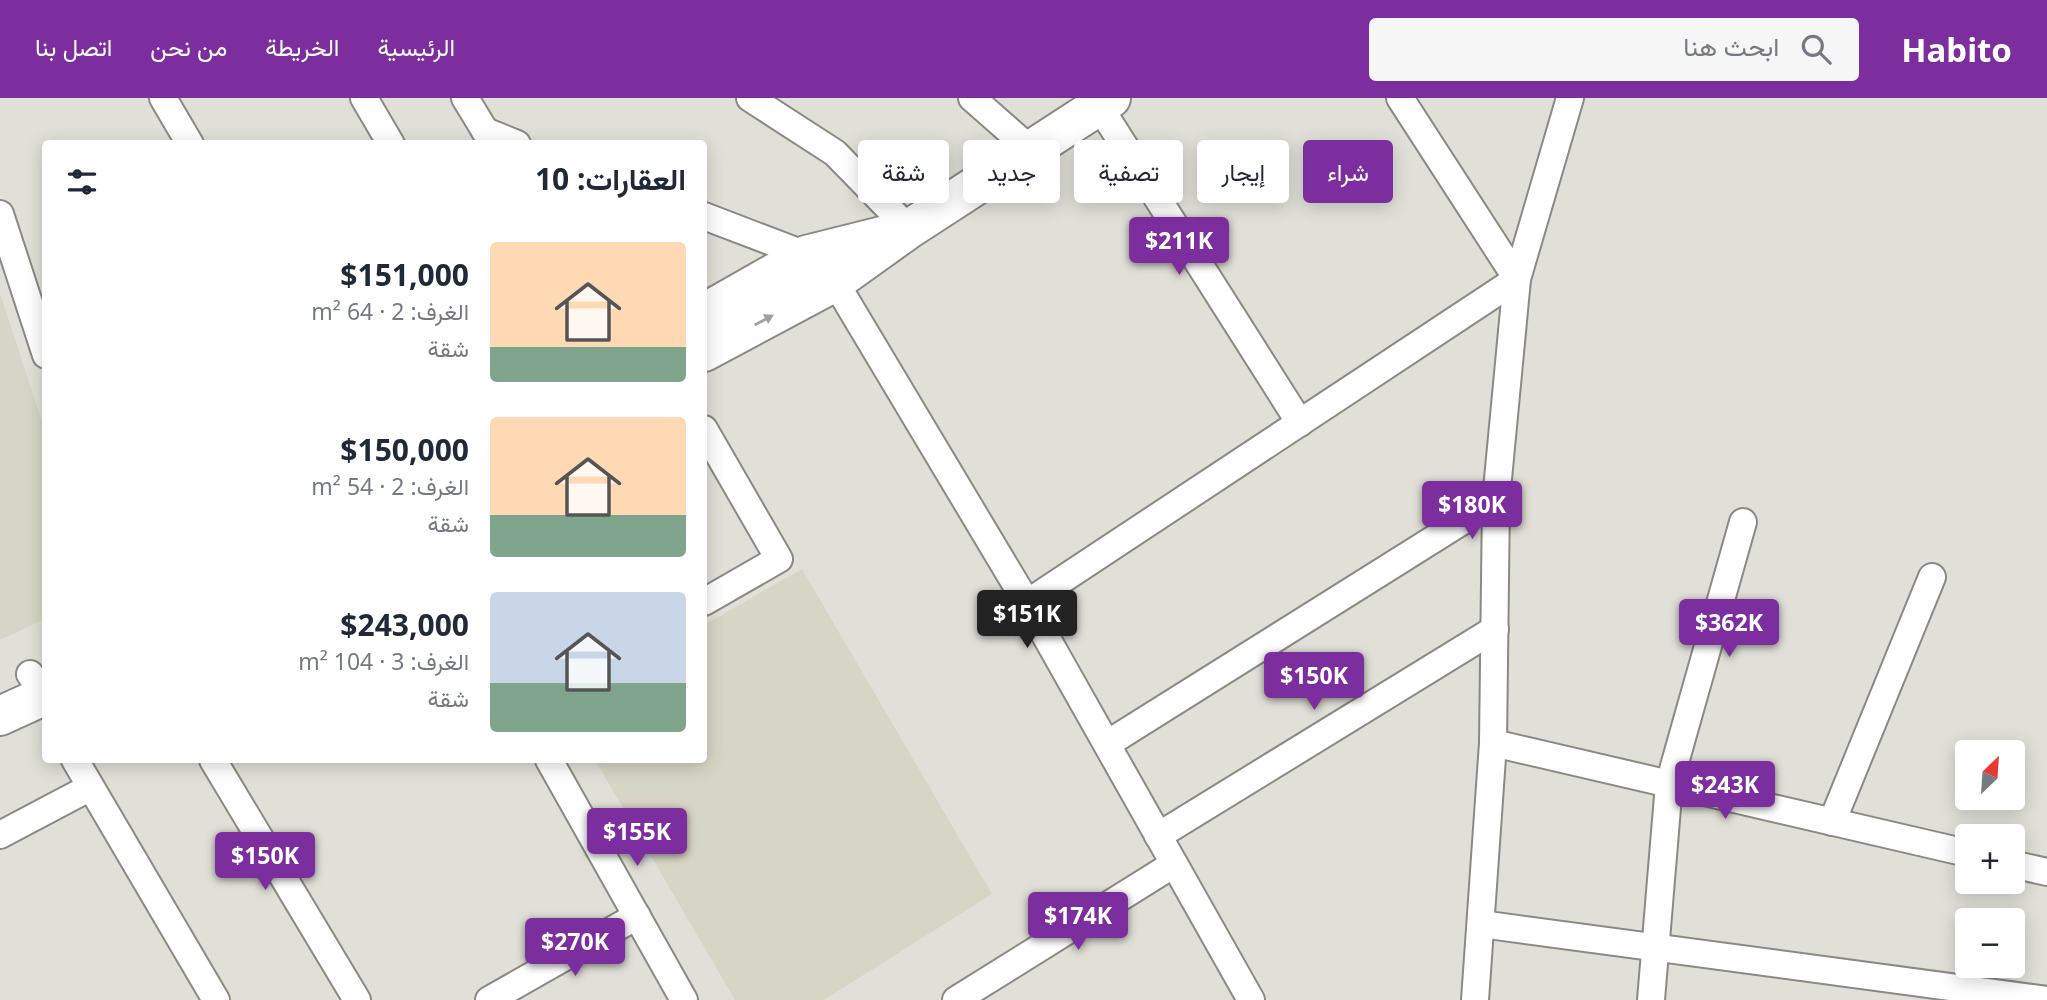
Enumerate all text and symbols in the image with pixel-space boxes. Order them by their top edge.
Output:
search box [1369,18,1859,81]
text: Habito [1901,27,2012,72]
text: ابحث هنا [1683,28,1779,64]
text: اتصل بنا [35,30,112,63]
text: من نحن [150,30,227,63]
text: الخريطة [265,30,339,63]
text: الرئيسية [377,30,455,63]
icon: search [1797,30,1835,68]
chip: شقة [858,140,949,203]
chip: جديد [963,140,1060,203]
chip: تصفية [1074,140,1183,203]
chip: إيجار [1197,140,1289,203]
chip: شراء [1303,140,1393,203]
text: العقارات: 10 [535,158,686,199]
icon: filters [63,163,101,201]
pin: $211K [1130,218,1228,277]
text: $211K [1145,224,1213,256]
text: $151,000 [340,254,469,295]
icon: home [546,270,630,354]
text: الغرف: 2 · 64 m² [311,295,469,327]
one-way arrow [754,314,774,326]
text: شقة [427,332,469,364]
text: $150,000 [340,429,469,470]
icon: home [546,445,630,529]
text: الغرف: 2 · 54 m² [311,470,469,502]
pin: $180K [1423,482,1521,541]
text: $180K [1438,488,1506,520]
text: شقة [427,507,469,539]
pin: $151K [978,590,1076,650]
text: $151K [993,597,1061,629]
pin: $362K [1680,600,1778,659]
text: $243,000 [340,604,469,645]
text: $362K [1695,606,1763,638]
icon: home [546,620,630,704]
text: الغرف: 3 · 104 m² [298,645,469,677]
pin: $150K [1265,652,1363,712]
text: $150K [1280,659,1348,691]
text: شقة [427,682,469,714]
north arrow [1955,740,2025,810]
map controls [1955,740,2025,978]
pin: $243K [1676,762,1774,821]
text: $243K [1691,768,1759,800]
pin: $155K [588,808,686,868]
text: $155K [603,815,671,847]
button: + [1955,824,2025,894]
pin: $150K [216,832,314,892]
text: $150K [231,839,299,871]
pin: $174K [1029,892,1127,952]
text: $174K [1044,899,1112,931]
button: − [1955,908,2025,978]
pin: $270K [526,918,624,978]
text: $270K [541,925,609,957]

